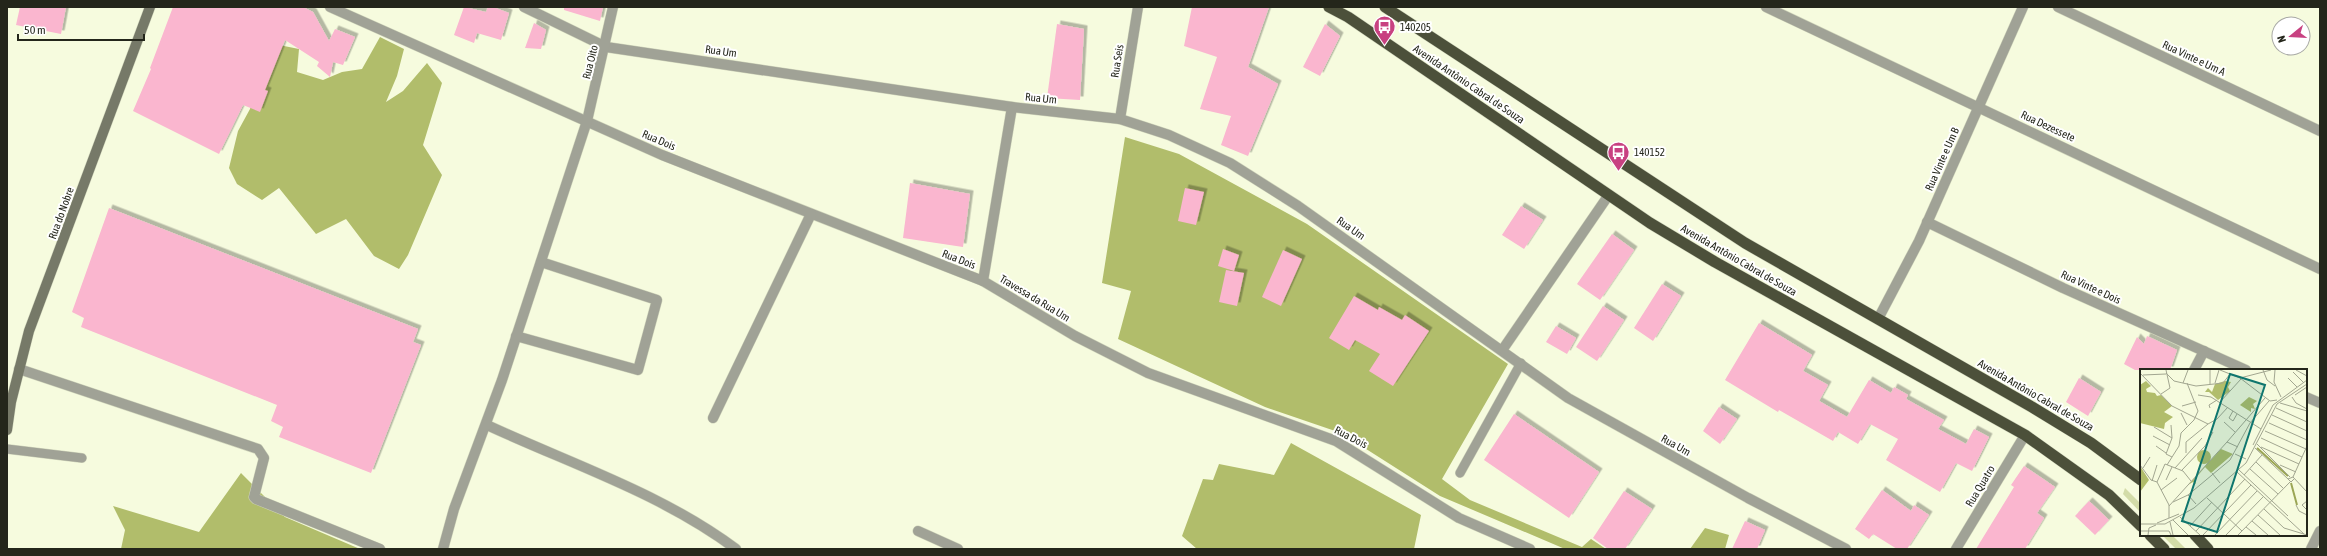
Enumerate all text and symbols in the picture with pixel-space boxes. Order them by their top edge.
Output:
bus stop icon: 140205 [1372,14,1398,47]
scale bar [18,16,144,42]
north arrow [2271,16,2311,56]
place label: 140205 [1400,21,1431,33]
text: 50 m [24,23,46,37]
text: N [2275,34,2288,44]
street label: Rua Vinte e Um A [2161,38,2228,78]
street label: Avenida Antônio Cabral de Souza [1411,42,1527,126]
street label: Rua Um [704,43,738,59]
street label: Rua Seis [1108,43,1126,78]
street label: Rua Oito [580,44,600,80]
street label: Rua Um [1025,90,1058,106]
street label: Rua Dezessete [2019,108,2077,144]
street label: Rua Vinte e Um B [1923,125,1962,192]
street label: Rua Dois [640,128,678,152]
bus stop icon: 140152 [1605,139,1631,172]
place label: 140152 [1634,146,1665,158]
street label: Rua do Nobre [46,185,76,241]
street label: Rua Um [1335,214,1368,242]
street label: Avenida Antônio Cabral de Souza [1679,222,1799,298]
street label: Rua Dois [940,247,978,271]
street label: Rua Vinte e Dois [2059,268,2123,306]
street label: Travessa da Rua Um [998,272,1072,324]
street label: Avenida Antônio Cabral de Souza [1976,357,2096,433]
inset map [2140,369,2307,536]
street label: Rua Dois [1333,424,1369,450]
street label: Rua Um [1659,432,1693,458]
street label: Rua Quatro [1963,463,1997,509]

